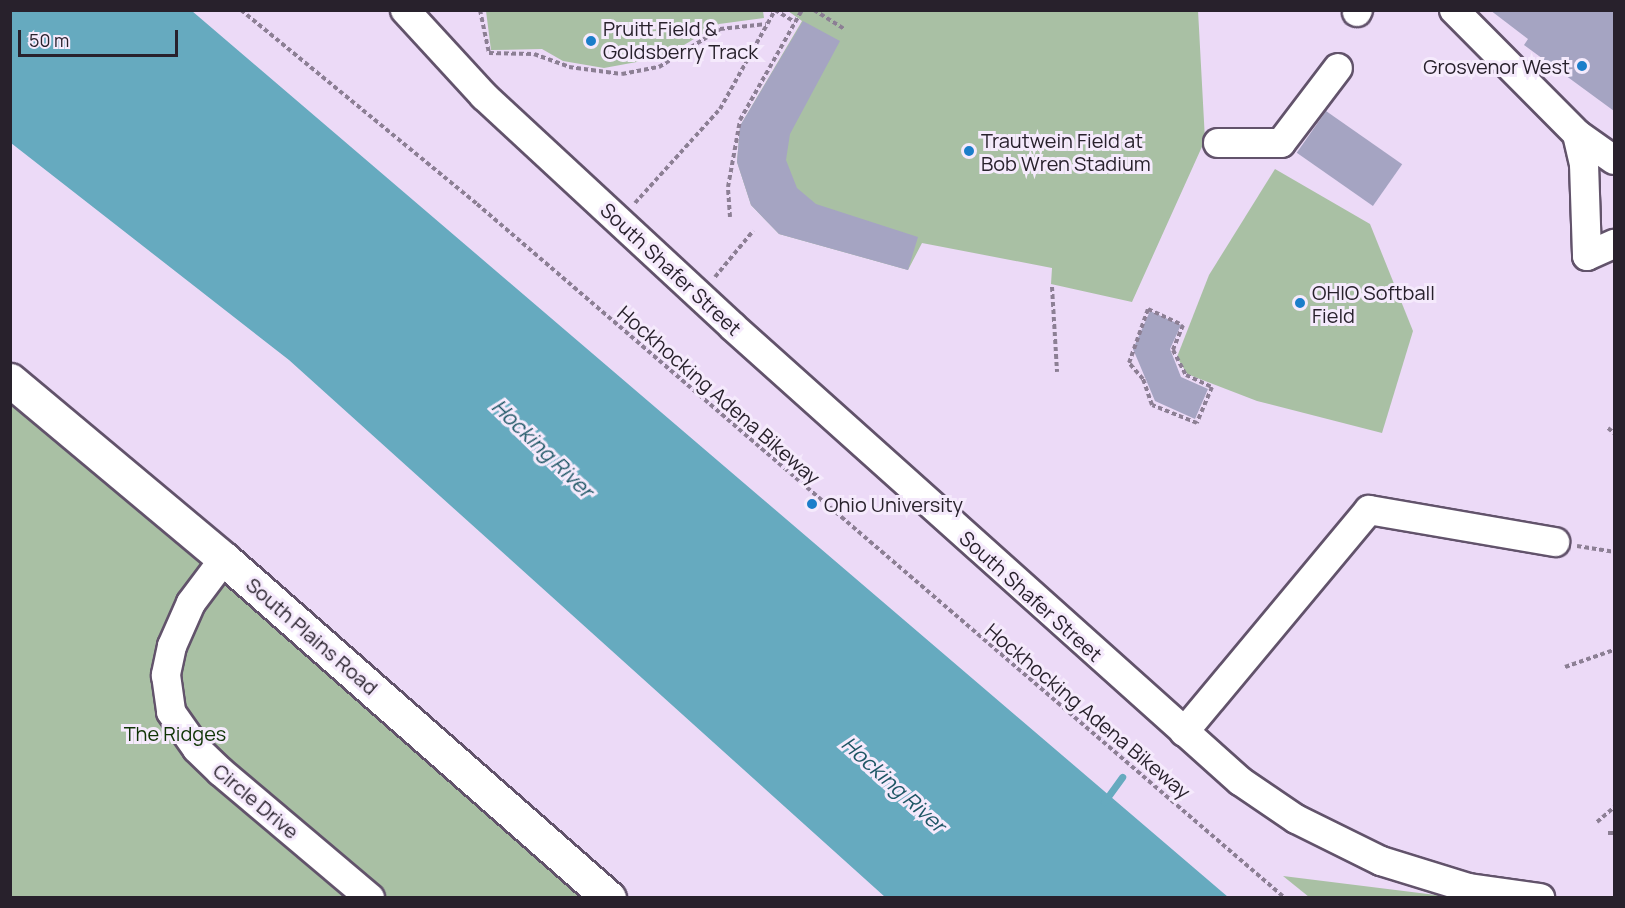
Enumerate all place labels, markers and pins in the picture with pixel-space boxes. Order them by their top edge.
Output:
place label: Pruitt Field & Goldsberry Track [603,17,758,64]
marker: Pruitt Field & Goldsberry Track [584,34,598,48]
place label: Grosvenor West [1423,54,1570,78]
marker: Grosvenor West [1575,59,1589,73]
place label: Trautwein Field at Bob Wren Stadium [981,128,1151,175]
marker: Trautwein Field at Bob Wren Stadium [962,144,976,158]
place label: OHIO Softball Field [1312,280,1435,327]
marker: OHIO Softball Field [1293,296,1307,310]
place label: Ohio University [824,492,963,516]
marker: Ohio University [805,497,819,511]

